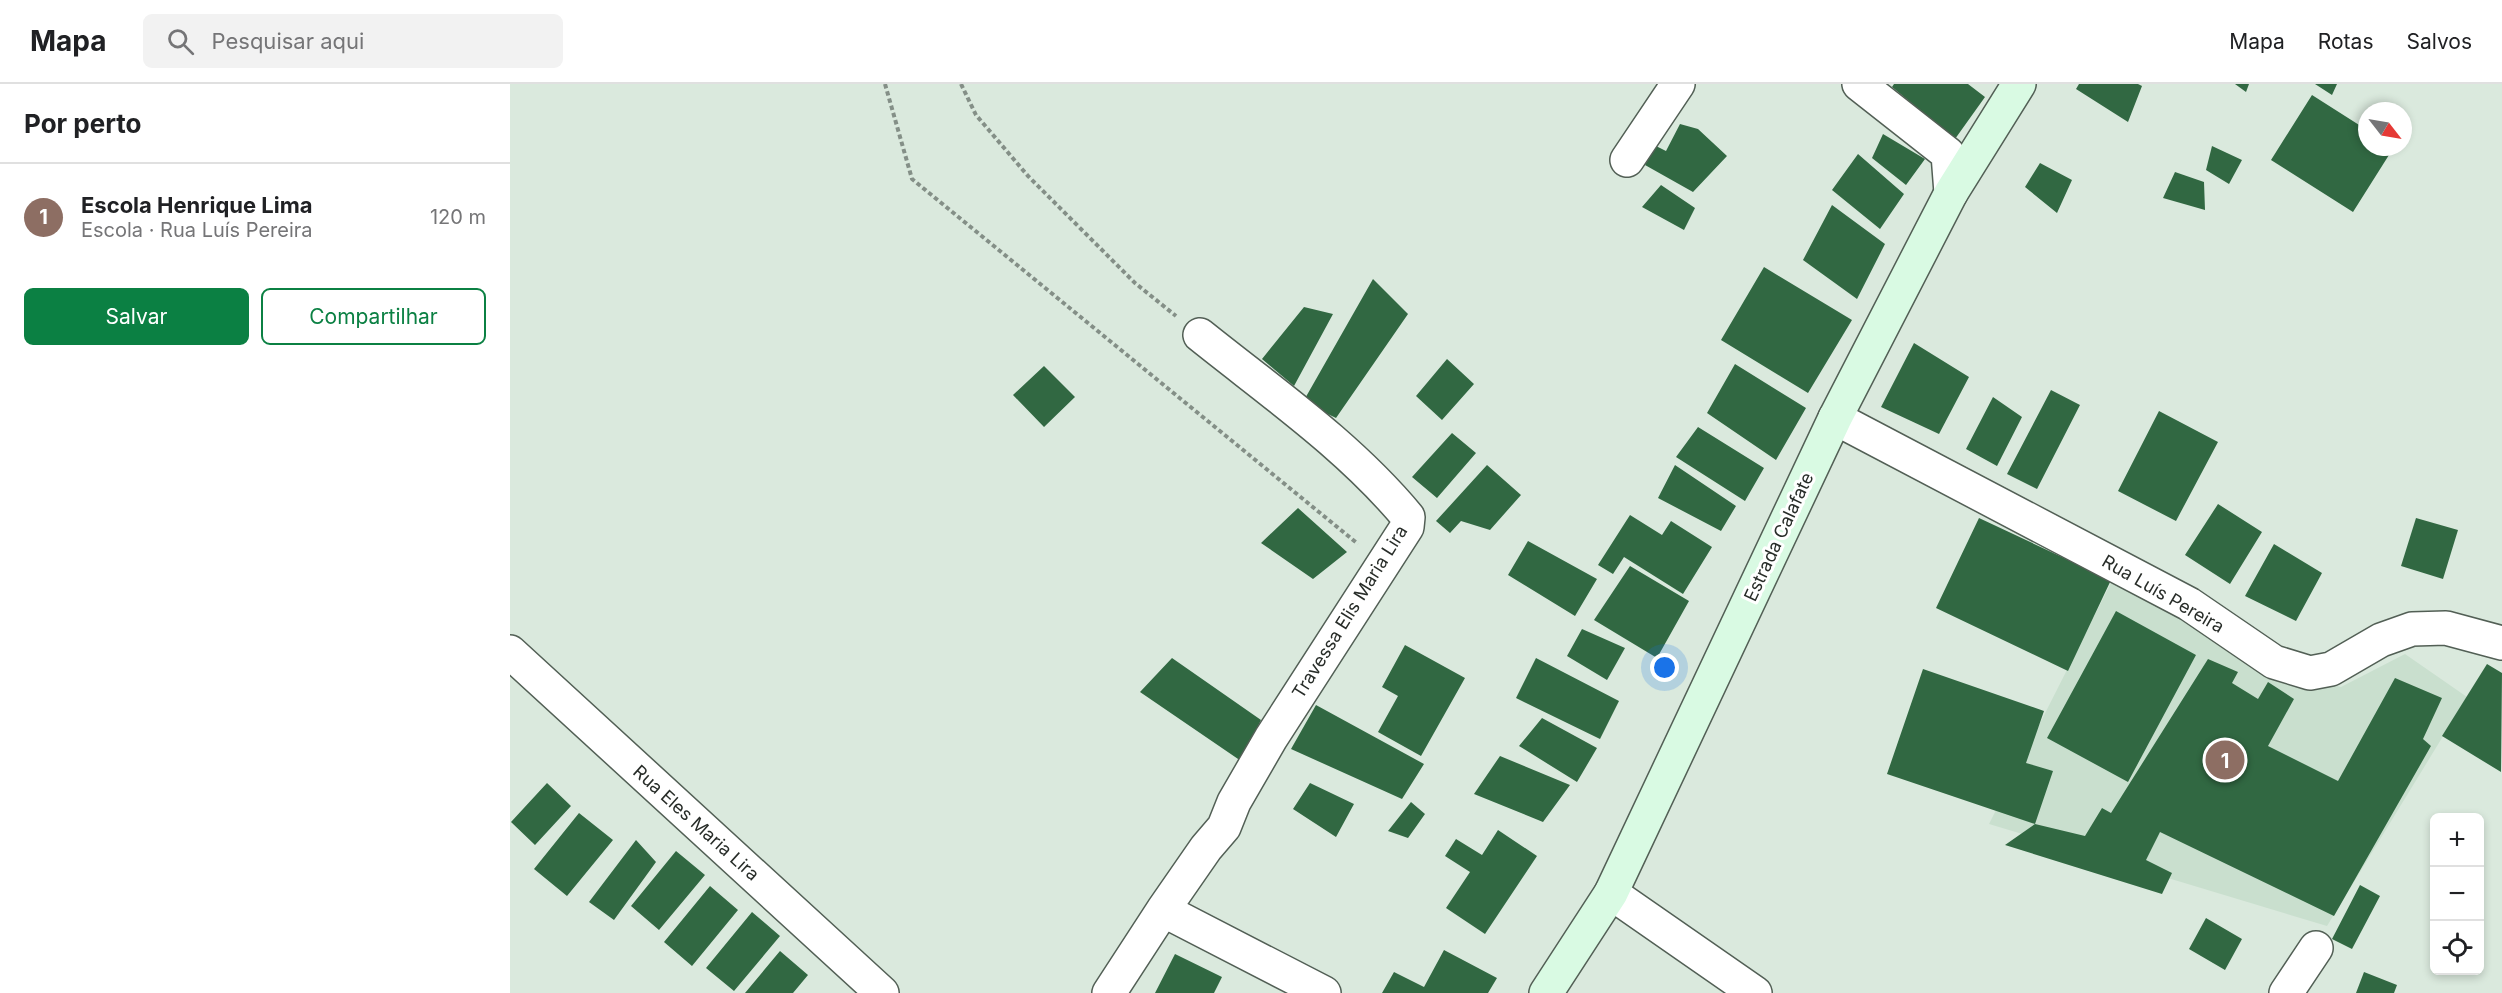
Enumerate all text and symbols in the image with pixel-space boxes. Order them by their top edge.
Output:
search box [143,14,563,68]
text: Mapa [30,24,107,58]
icon: search [164,25,197,58]
text: Pesquisar aqui [212,28,364,54]
text: Mapa [2229,29,2285,54]
text: Rotas [2318,29,2373,54]
text: Salvos [2406,29,2472,54]
north arrow [2358,102,2412,156]
text: Por perto [24,108,142,139]
text: Escola Henrique Lima [81,192,313,218]
text: 1 [39,205,48,229]
text: 120 m [430,205,486,229]
text: Escola · Rua Luís Pereira [81,218,313,242]
button: Salvar [24,288,249,345]
button: Compartilhar [261,288,486,345]
street label: Estrada Calafate [1740,469,1818,605]
street label: Travessa Elis Maria Lira [1288,521,1412,702]
street label: Rua Luís Pereira [2099,550,2228,637]
your location [1650,653,1679,682]
pin: 1 [2206,738,2244,782]
street label: Rua Eles Maria Lira [629,761,764,885]
map controls [2430,813,2484,975]
button: + [2430,813,2484,867]
button: − [2430,867,2484,921]
button: locate [2430,921,2484,975]

